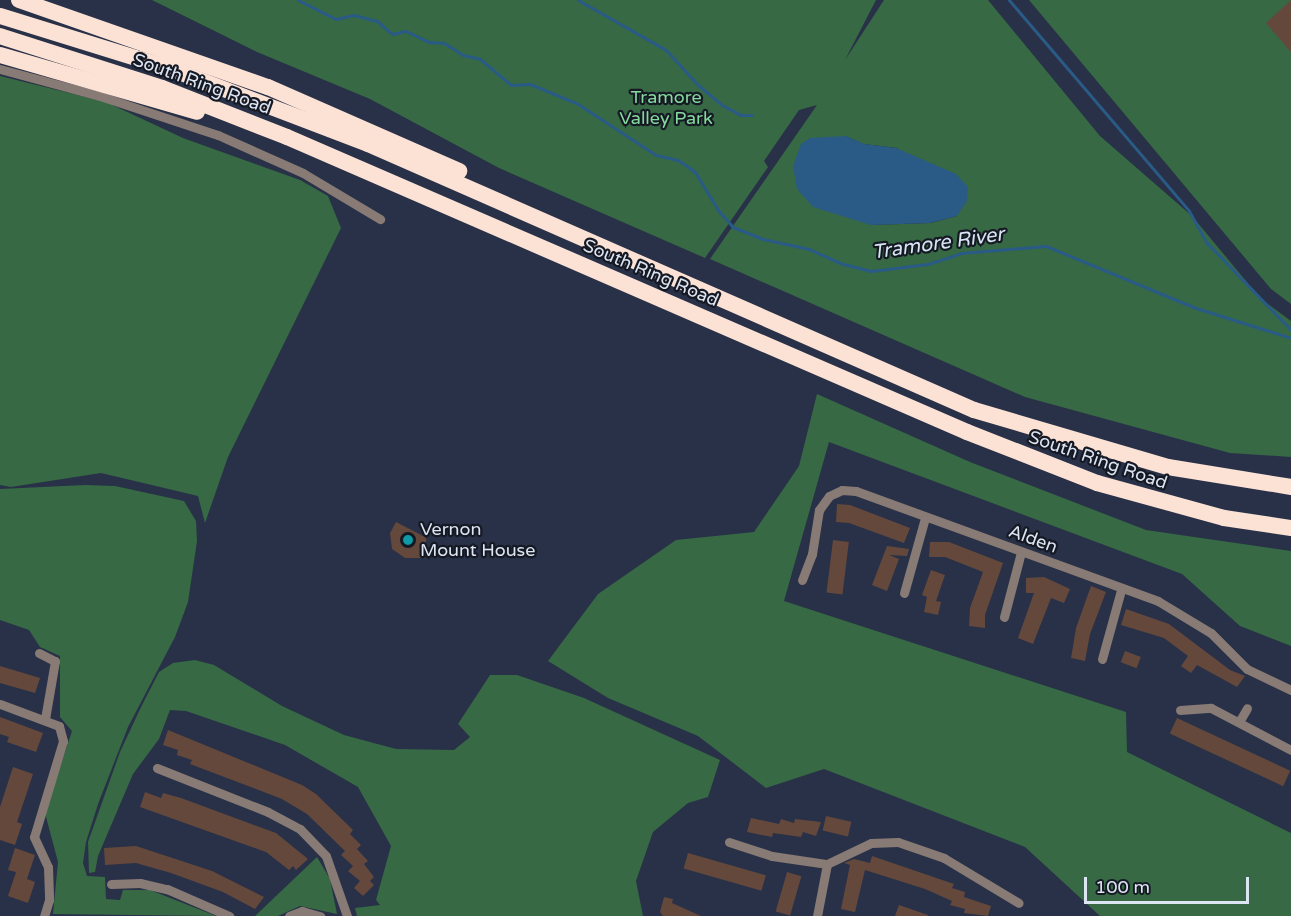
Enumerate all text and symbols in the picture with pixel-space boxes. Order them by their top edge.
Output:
street label: South Ring Road [130,49,274,119]
park label: Tramore Valley Park [619,87,713,130]
water label: Tramore River [871,223,1005,265]
street label: South Ring Road [580,235,722,311]
street label: South Ring Road [1026,426,1170,494]
place label: Vernon Mount House [420,519,535,562]
street label: Alden [1006,520,1060,558]
marker: Vernon Mount House [401,533,415,547]
scale bar [1087,865,1252,903]
text: 100 m [1095,876,1150,898]

